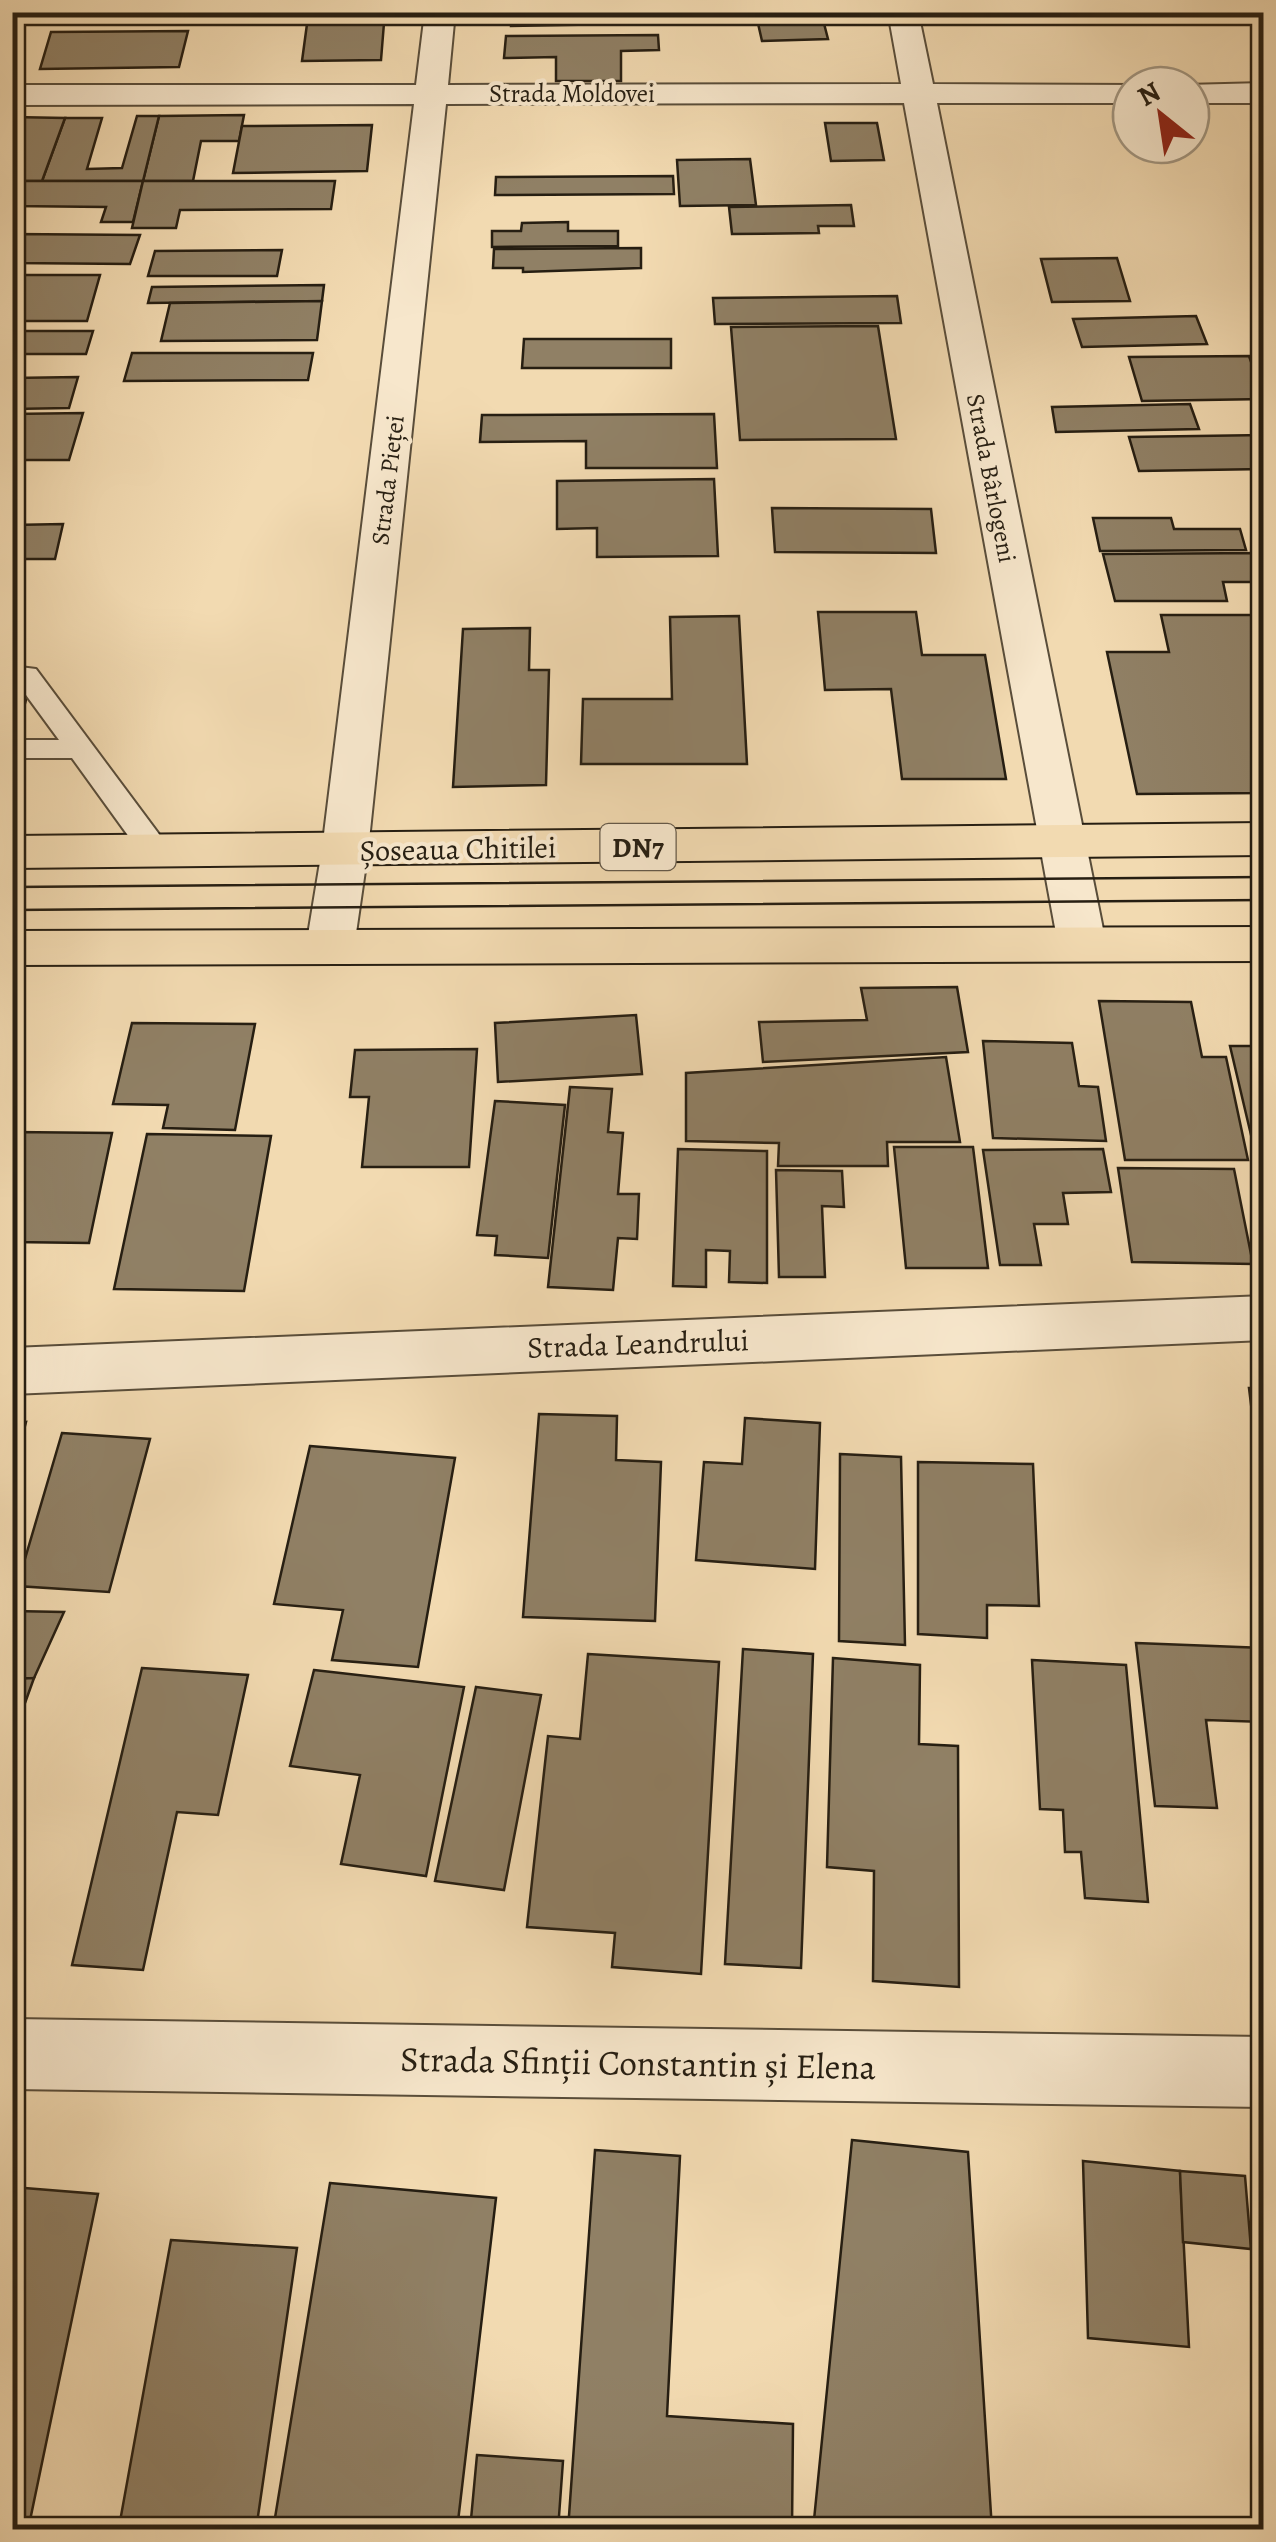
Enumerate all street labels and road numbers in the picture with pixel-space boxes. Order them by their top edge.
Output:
street label: Strada Moldovei [489,77,655,111]
street label: Strada Bârlogeni [958,391,1024,566]
street label: Strada Pieței [363,413,413,547]
road number: DN7 [600,824,676,870]
street label: Șoseaua Chitilei [359,827,557,871]
street label: Strada Leandrului [526,1320,750,1368]
street label: Strada Sfinții Constantin și Elena [400,2035,877,2091]

